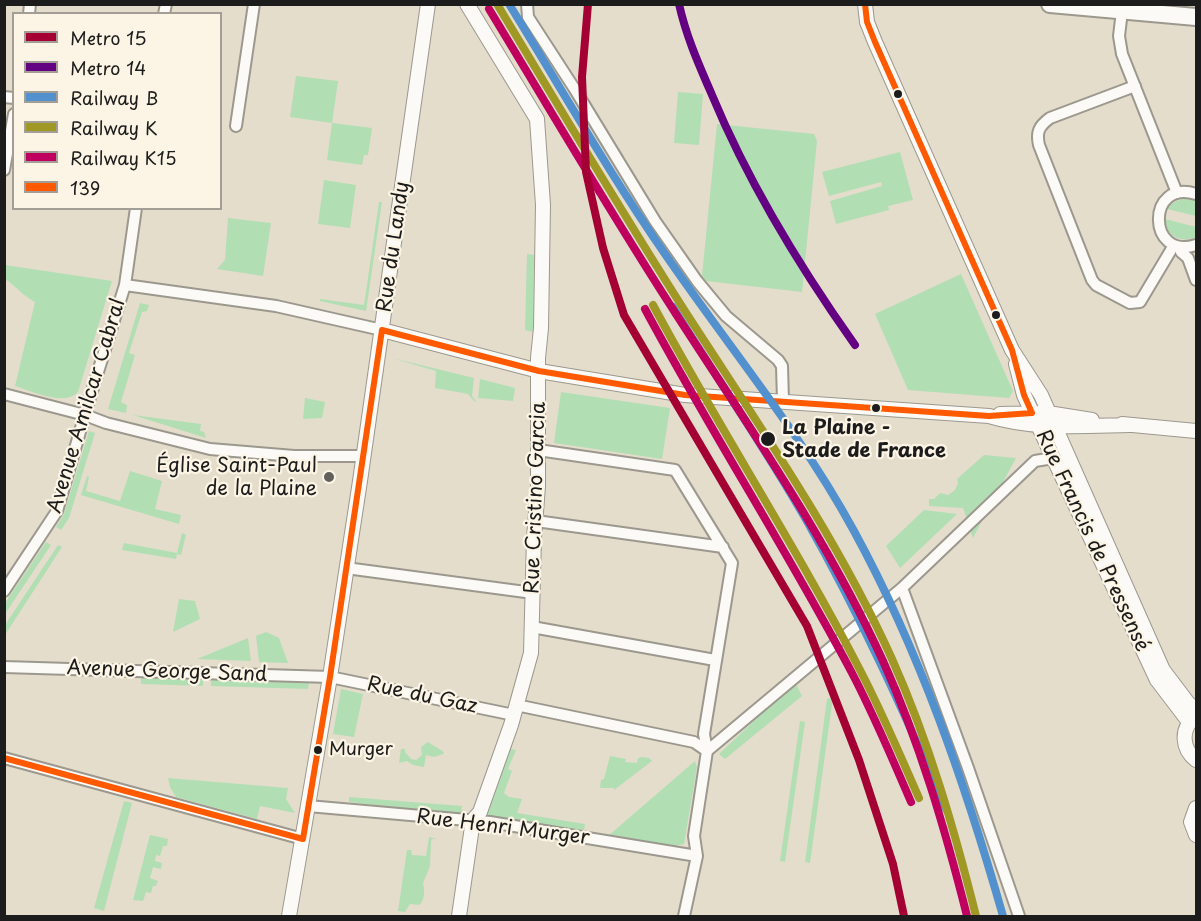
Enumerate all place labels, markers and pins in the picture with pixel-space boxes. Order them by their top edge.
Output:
unlabelled marker [892,88,904,100]
unlabelled marker [990,309,1002,321]
unlabelled marker [870,402,882,414]
place label: La Plaine - Stade de France [782,416,946,463]
marker: La Plaine - Stade de France [759,430,777,448]
place label: Église Saint-Paul de la Plaine [156,454,317,501]
marker: Église Saint-Paul de la Plaine [322,470,336,484]
place label: Murger [329,739,393,761]
marker: Murger [312,744,324,756]

